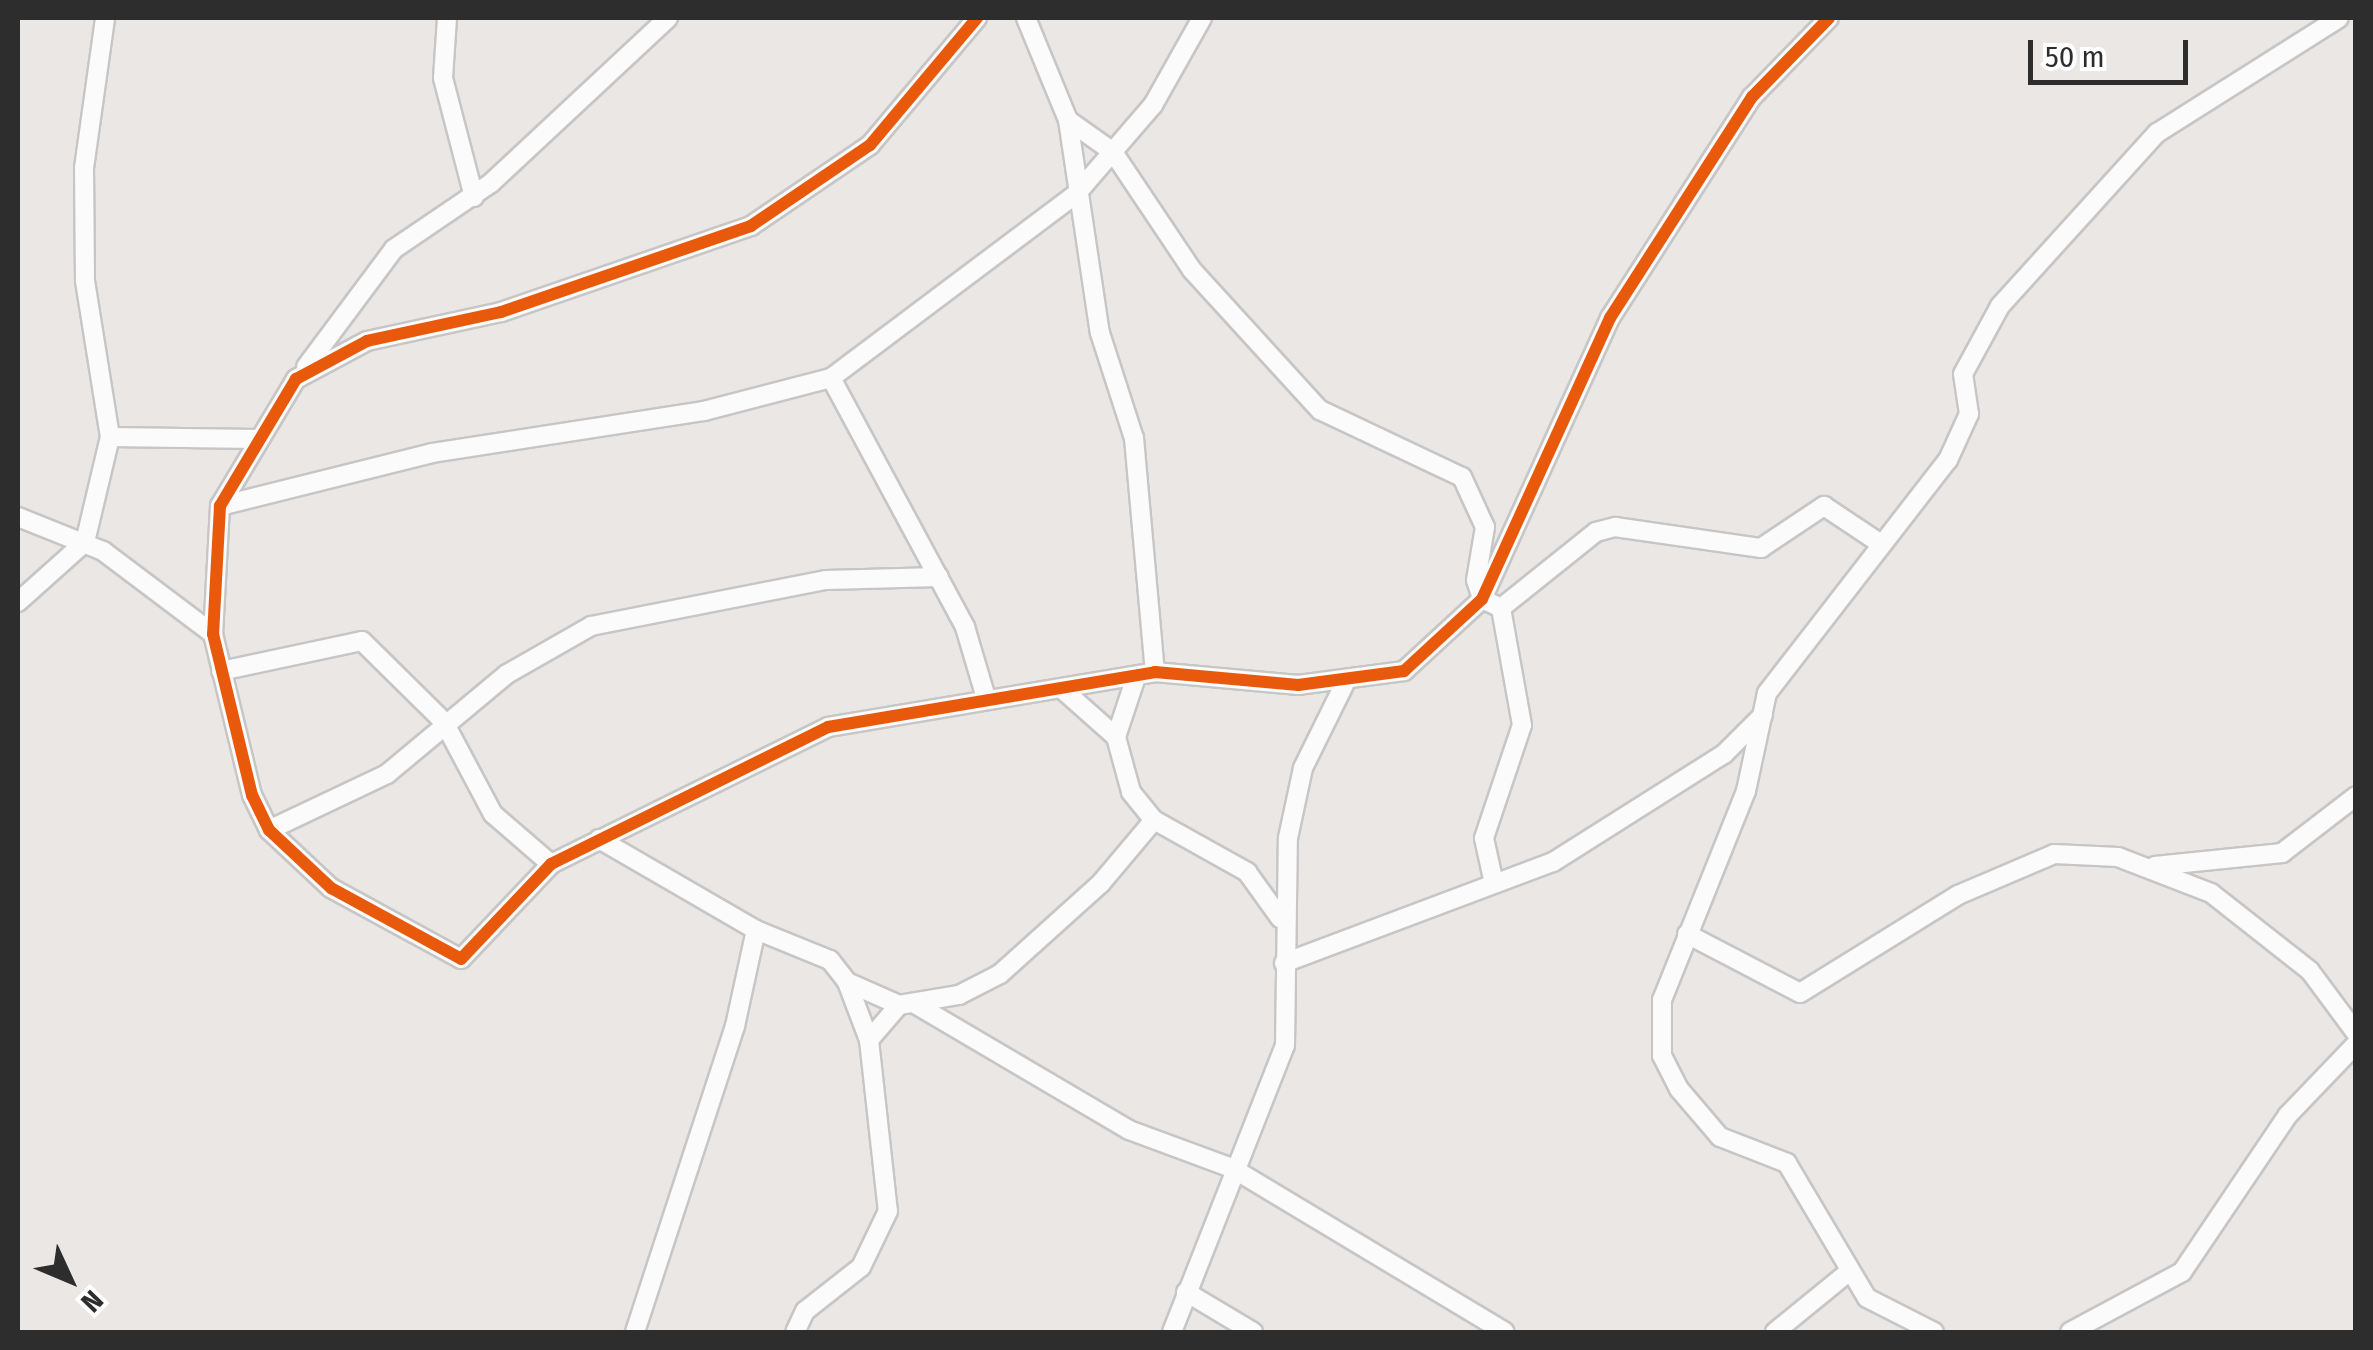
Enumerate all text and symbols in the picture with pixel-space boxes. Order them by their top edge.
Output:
scale bar [2033,20,2193,82]
text: 50 m [2045,39,2105,75]
north arrow [20,1230,120,1330]
text: N [74,1284,110,1319]

